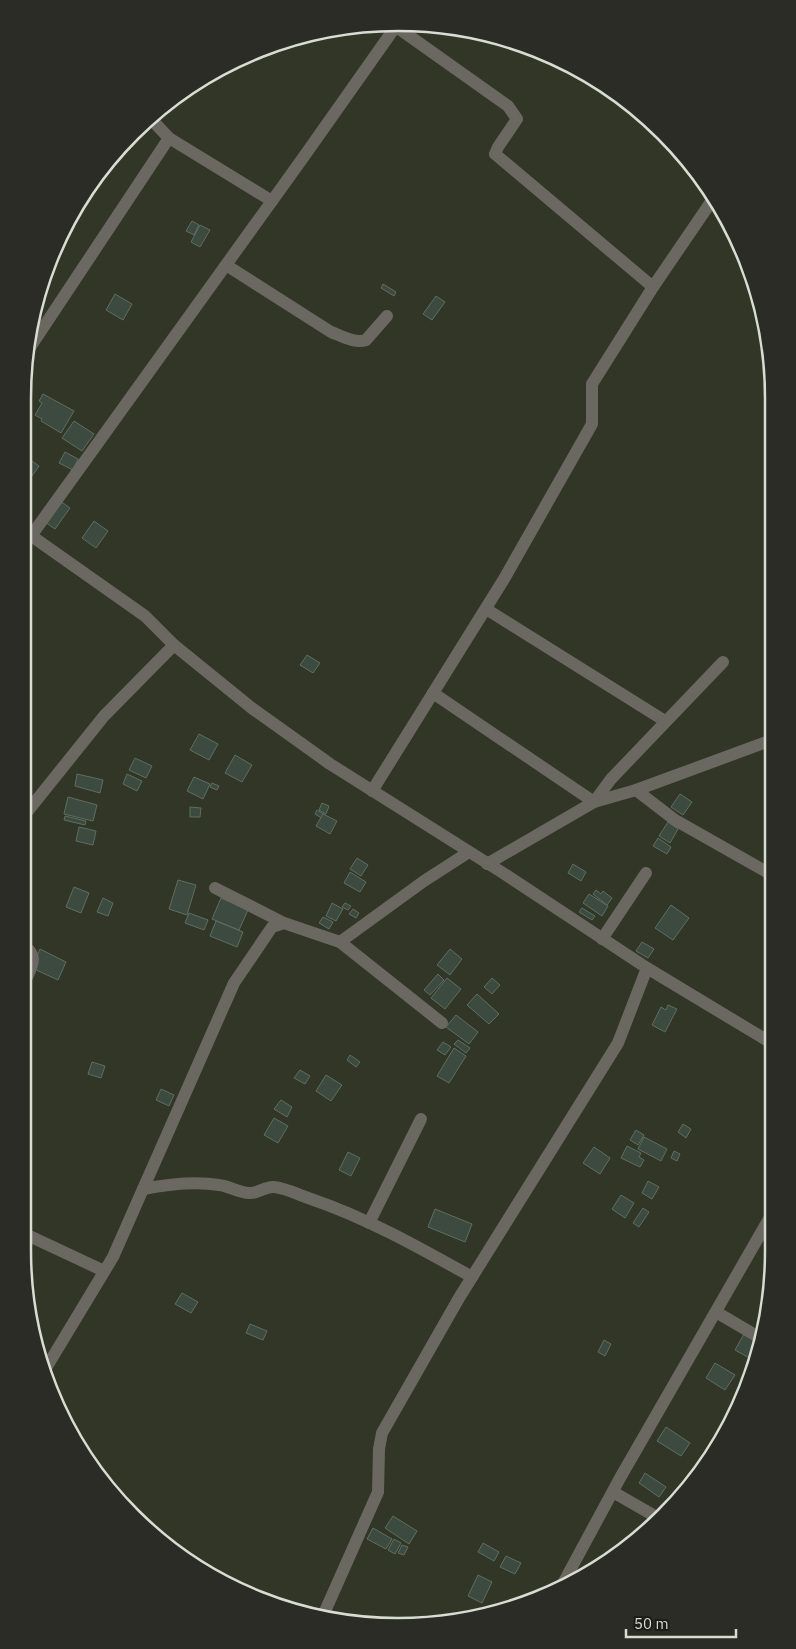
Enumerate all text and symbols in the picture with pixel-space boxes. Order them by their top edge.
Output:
scale bar [626,1606,736,1638]
text: 50 m [634,1614,669,1633]

